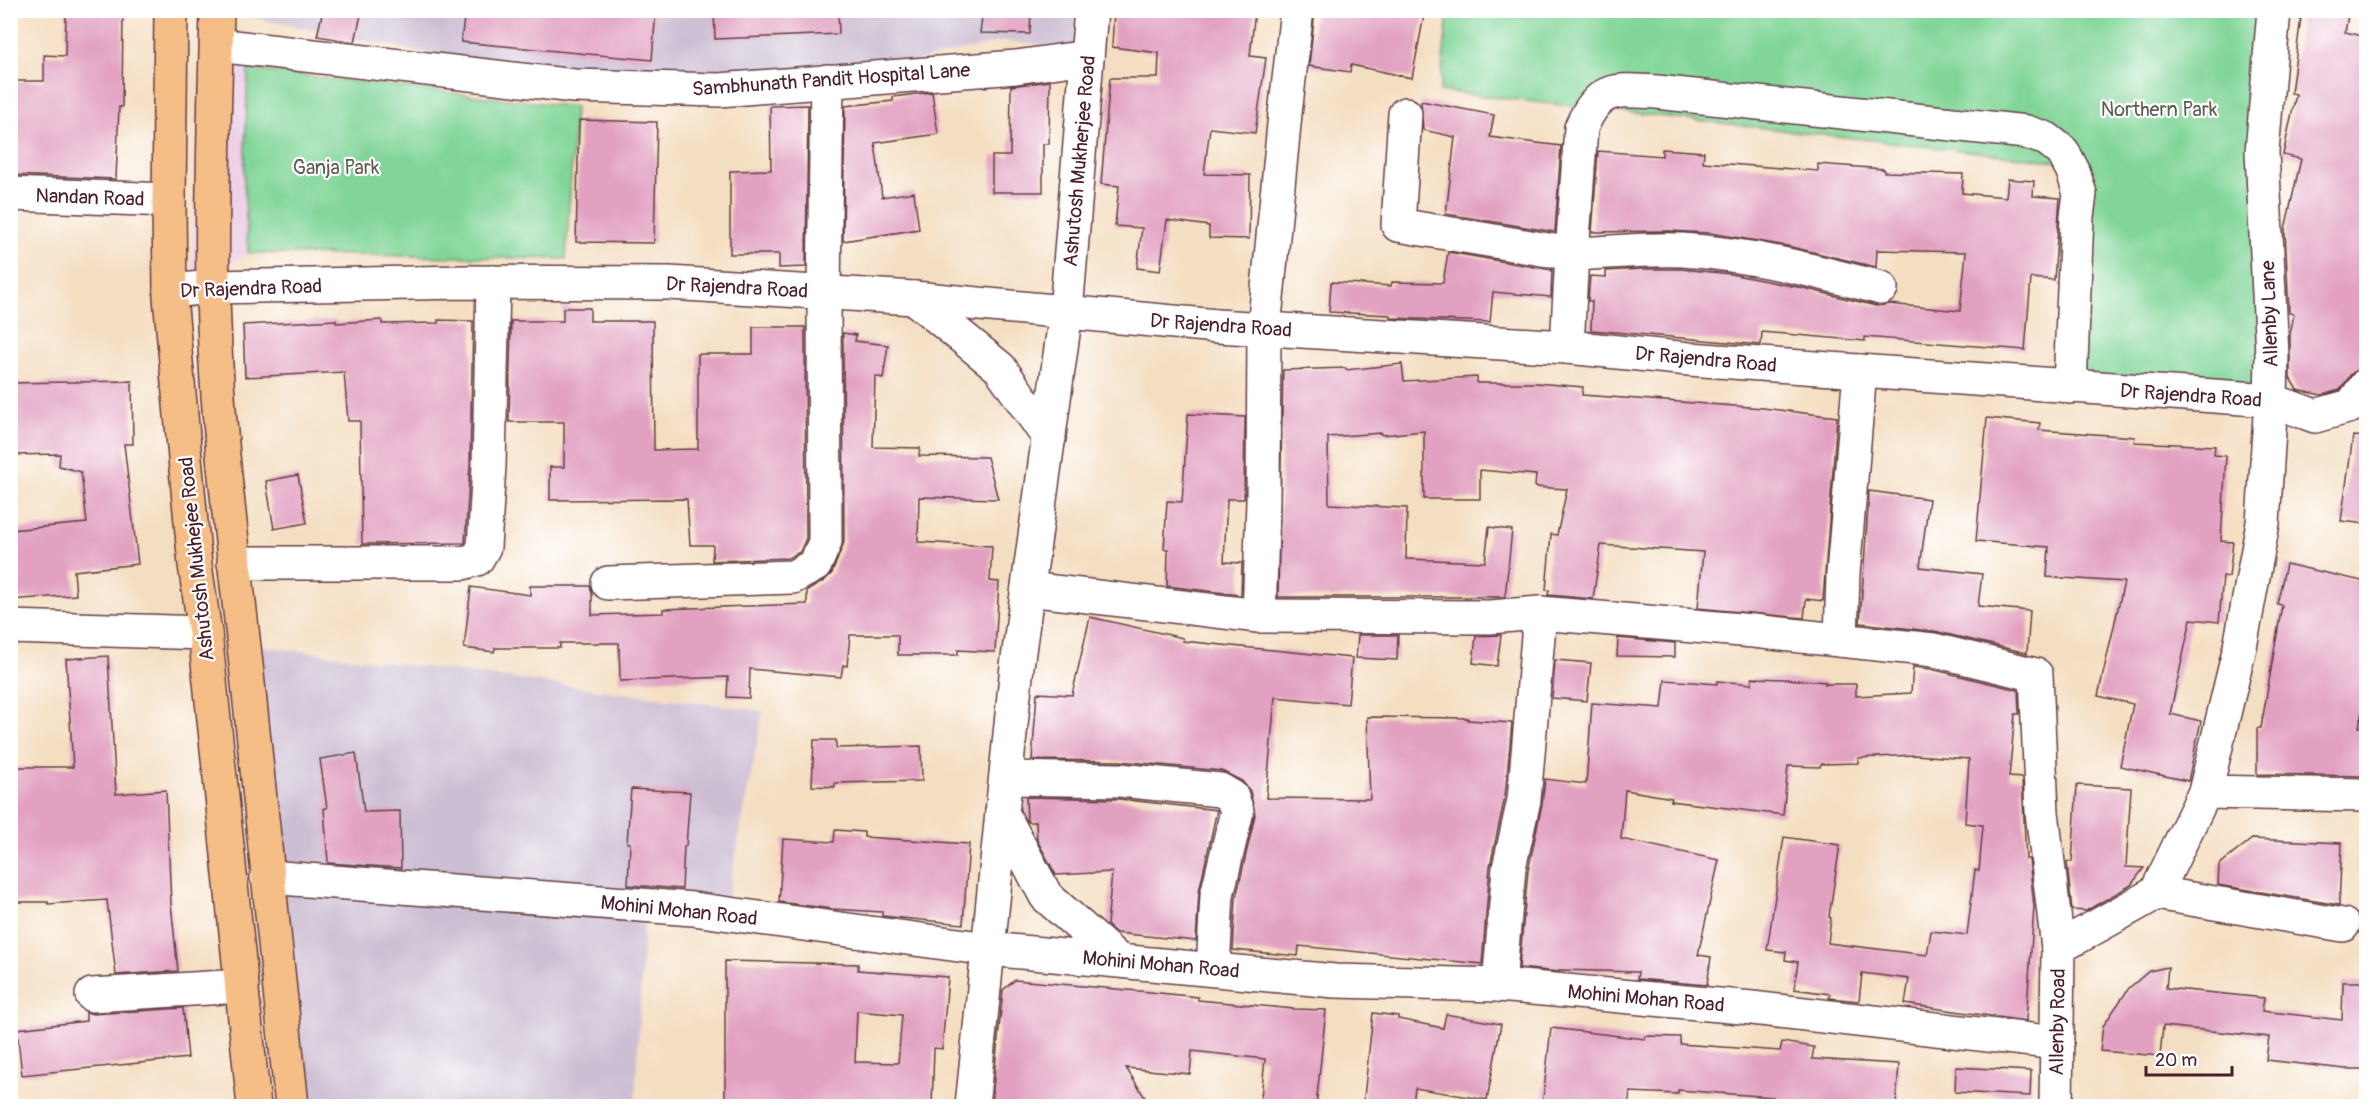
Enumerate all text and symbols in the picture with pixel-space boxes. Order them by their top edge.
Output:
street label: Ashutosh Mukherjee Road [1058,54,1101,268]
street label: Sambhunath Pandit Hospital Lane [691,57,971,102]
park label: Northern Park [2101,97,2218,122]
park label: Ganja Park [293,155,380,180]
street label: Nandan Road [35,183,145,212]
street label: Allenby Lane [2255,260,2284,368]
street label: Dr Rajendra Road [665,271,809,304]
street label: Dr Rajendra Road [179,274,323,303]
street label: Dr Rajendra Road [1149,308,1293,343]
street label: Dr Rajendra Road [1634,341,1778,378]
street label: Dr Rajendra Road [2119,378,2263,413]
street label: Ashutosh Mukhejee Road [173,456,220,662]
street label: Mohini Mohan Road [599,890,759,931]
street label: Mohini Mohan Road [1081,945,1241,984]
street label: Allenby Road [2044,968,2071,1076]
street label: Mohini Mohan Road [1566,979,1726,1018]
scale bar [2146,1039,2232,1077]
text: 20 m [2155,1049,2197,1072]

